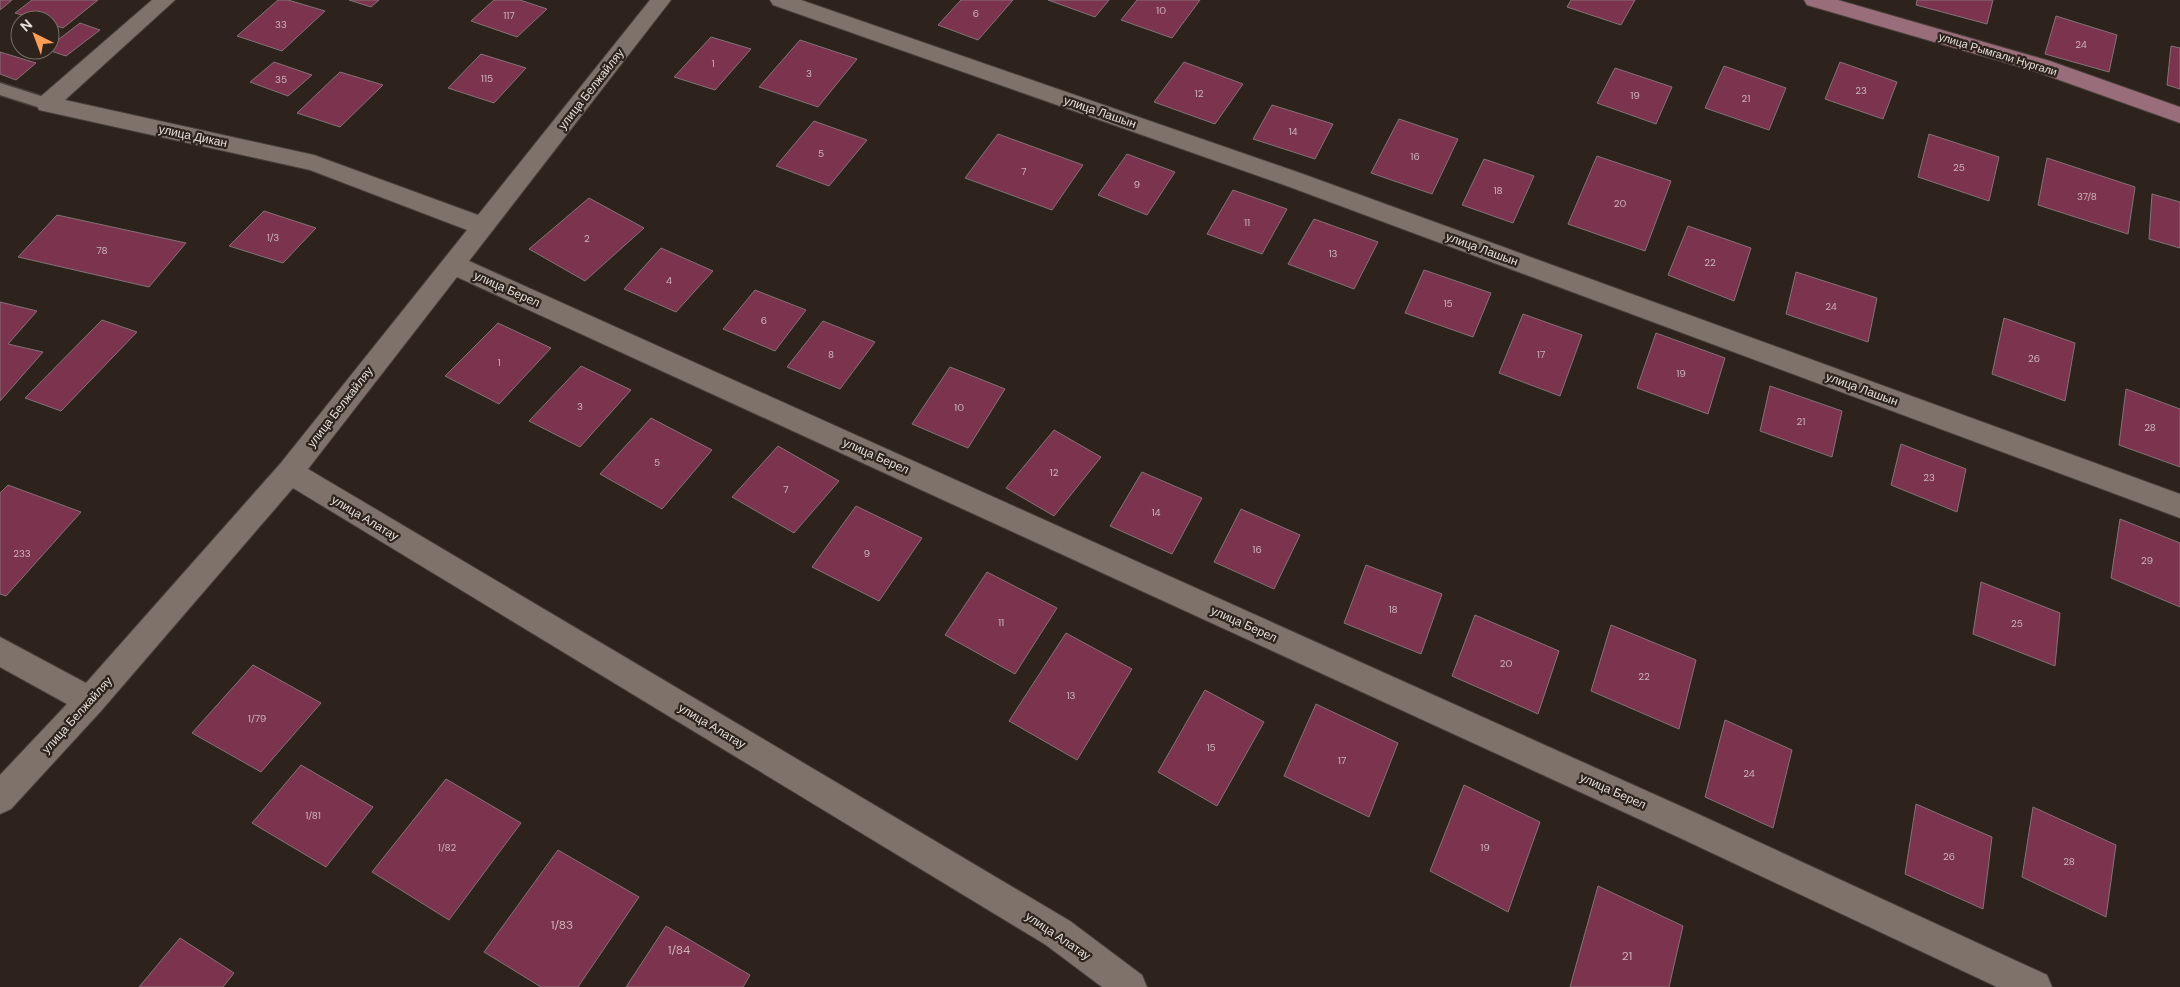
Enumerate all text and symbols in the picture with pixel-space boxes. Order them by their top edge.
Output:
house number: 10 [1156,4,1166,17]
house number: 6 [973,7,979,20]
house number: 117 [503,9,515,22]
north arrow [10,10,60,60]
text: N [16,15,36,35]
house number: 33 [275,18,287,31]
street label: улица Рымгали Нургали [1937,29,2059,79]
house number: 24 [2075,38,2087,51]
street label: улица Белжайляу [554,45,628,133]
house number: 1 [711,57,715,70]
house number: 3 [806,67,812,80]
house number: 115 [481,72,493,85]
house number: 35 [275,73,287,86]
house number: 23 [1855,84,1867,97]
house number: 12 [1195,87,1204,100]
house number: 19 [1630,89,1640,102]
street label: улица Лашын [1062,92,1138,132]
house number: 21 [1742,92,1750,105]
street label: улица Дикан [157,121,229,151]
house number: 14 [1288,125,1298,138]
house number: 5 [818,147,824,160]
house number: 16 [1410,150,1420,163]
house number: 25 [1953,161,1965,174]
house number: 7 [1021,165,1027,178]
house number: 9 [1134,178,1140,191]
house number: 18 [1493,184,1503,197]
house number: 37/8 [2077,190,2097,203]
house number: 20 [1614,197,1626,210]
house number: 11 [1244,216,1250,229]
street label: улица Лашын [1444,229,1520,269]
house number: 1/3 [267,231,279,244]
house number: 2 [584,232,590,245]
house number: 78 [96,244,108,257]
house number: 13 [1328,247,1338,260]
house number: 22 [1704,256,1716,269]
street label: улица Берел [471,267,543,311]
house number: 4 [666,274,672,287]
house number: 15 [1443,297,1453,310]
house number: 24 [1825,300,1837,313]
house number: 6 [761,314,767,327]
house number: 8 [828,348,834,361]
house number: 17 [1537,348,1545,361]
house number: 26 [2028,352,2040,365]
house number: 1 [497,356,501,369]
street label: улица Белжайляу [303,363,377,451]
house number: 19 [1676,367,1686,380]
street label: улица Лашын [1824,369,1900,409]
house number: 3 [577,400,583,413]
house number: 10 [954,401,964,414]
house number: 21 [1797,415,1805,428]
house number: 28 [2144,421,2156,434]
street label: улица Берел [840,434,912,478]
house number: 5 [654,456,660,469]
house number: 12 [1050,466,1059,479]
house number: 23 [1923,471,1935,484]
house number: 7 [783,483,789,496]
street label: улица Алатау [329,492,401,544]
house number: 14 [1151,506,1161,519]
house number: 16 [1252,543,1262,556]
house number: 233 [13,547,31,560]
house number: 9 [864,547,870,560]
house number: 29 [2141,554,2153,567]
street label: улица Берел [1208,602,1280,646]
house number: 18 [1388,603,1398,616]
house number: 11 [998,616,1004,629]
house number: 25 [2011,617,2023,630]
house number: 20 [1500,657,1512,670]
house number: 22 [1638,670,1650,683]
street label: улица Белжайляу [38,673,116,757]
house number: 13 [1066,689,1076,702]
street label: улица Алатау [676,700,748,752]
house number: 1/79 [248,712,266,725]
house number: 15 [1206,741,1216,754]
house number: 17 [1338,754,1346,767]
house number: 24 [1743,767,1755,780]
street label: улица Берел [1577,769,1649,813]
house number: 1/81 [305,809,321,822]
house number: 1/82 [438,841,456,854]
house number: 19 [1480,841,1490,854]
house number: 26 [1943,850,1955,863]
house number: 28 [2063,855,2075,868]
street label: улица Алатау [1022,908,1094,964]
house number: 1/83 [551,917,573,933]
house number: 1/84 [668,942,690,958]
house number: 21 [1622,948,1632,964]

